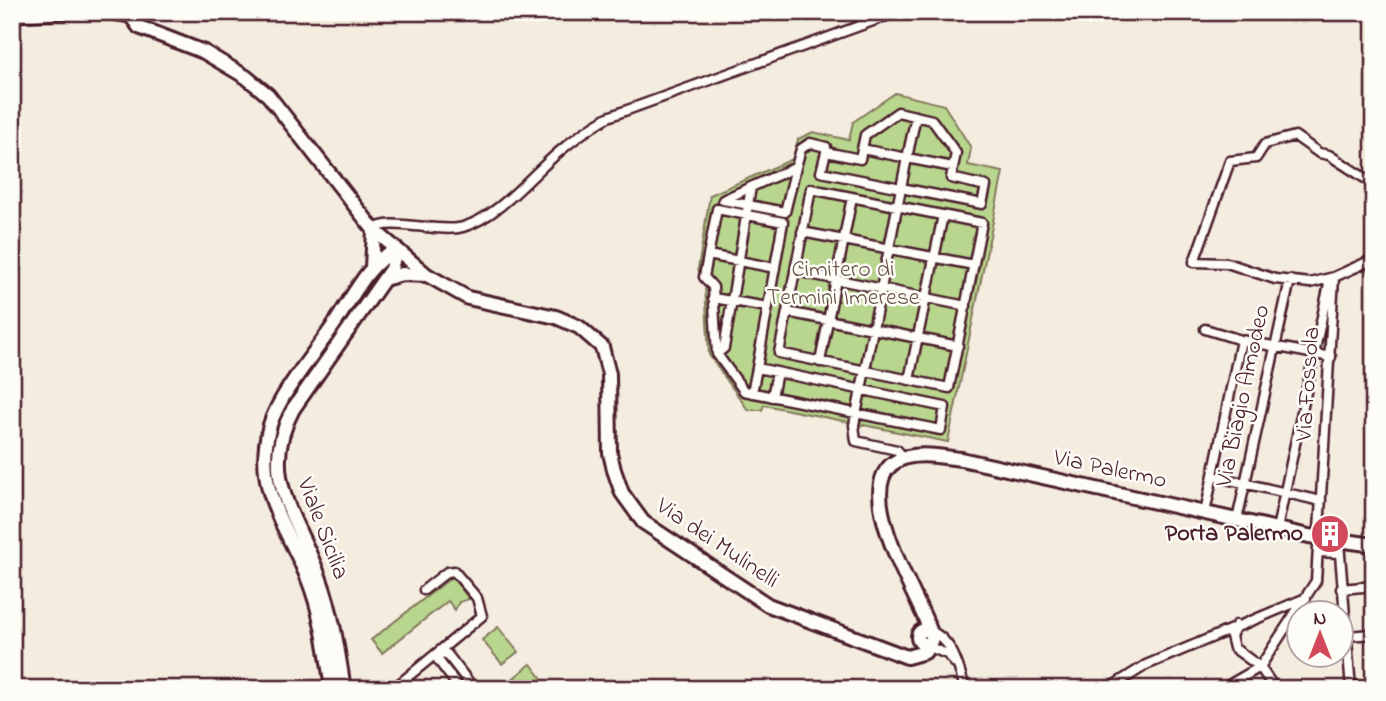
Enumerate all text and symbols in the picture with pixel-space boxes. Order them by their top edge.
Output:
park label: Cimitero di Termini Imerese [766,253,920,316]
street label: Via Biagio Amodeo [1207,302,1280,491]
street label: Via Fossola [1287,326,1330,443]
street label: Via Palermo [1049,441,1170,499]
street label: Viale Sicilia [286,472,357,585]
street label: Via dei Mulinelli [648,489,786,598]
building icon: Porta Palermo [1309,513,1351,555]
place label: Porta Palermo [1165,517,1303,552]
north arrow [1284,600,1354,670]
text: N [1314,606,1327,633]

